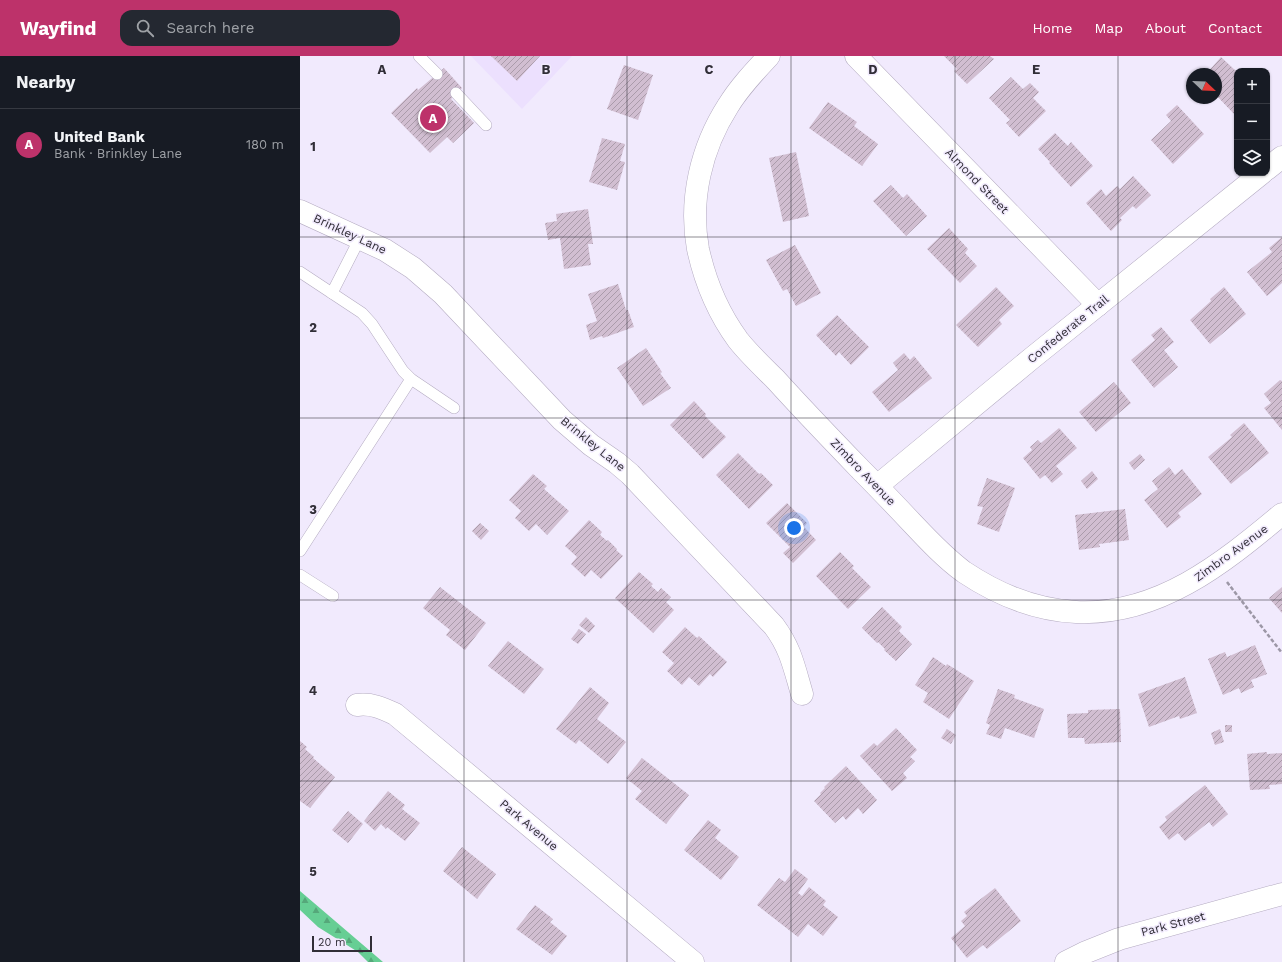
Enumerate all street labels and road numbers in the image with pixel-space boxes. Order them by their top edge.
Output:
street label: Almond Street [942,145,1012,217]
street label: Brinkley Lane [311,211,389,257]
street label: Confederate Trail [1025,292,1112,366]
street label: Brinkley Lane [558,414,628,474]
street label: Zimbro Avenue [828,436,899,508]
street label: Zimbro Avenue [1191,522,1271,584]
street label: Park Avenue [497,797,561,853]
street label: Park Street [1139,909,1207,939]

